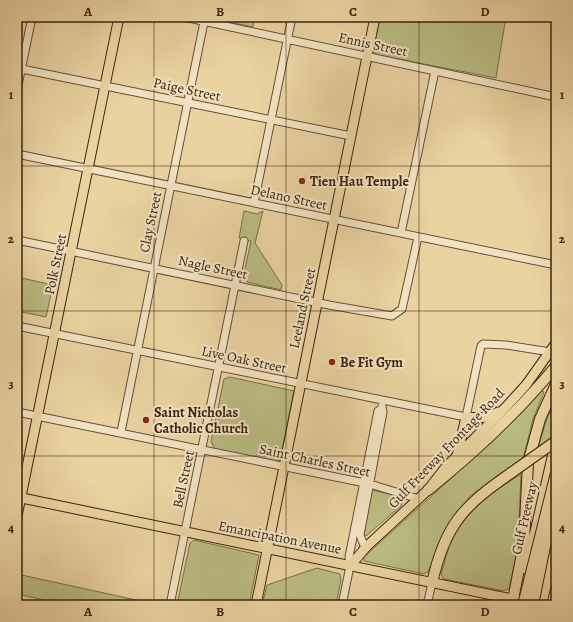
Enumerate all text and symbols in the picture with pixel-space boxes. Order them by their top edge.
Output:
text: A [83,3,93,20]
text: B [216,3,224,20]
text: C [349,3,357,20]
text: D [480,3,490,20]
street label: Ennis Street [337,28,409,61]
street label: Paige Street [151,73,223,106]
text: 1 [9,86,14,103]
text: 1 [560,86,565,103]
place label: Tien Hau Temple [310,172,409,191]
marker: Tien Hau Temple [297,176,307,186]
street label: Delano Street [249,180,329,215]
street label: Clay Street [135,189,166,254]
text: 2 [8,230,15,247]
text: 2 [559,230,566,247]
street label: Polk Street [40,232,71,296]
street label: Nagle Street [177,251,250,284]
street label: Leeland Street [285,266,320,350]
street label: Live Oak Street [200,341,289,378]
place label: Be Fit Gym [340,353,403,372]
marker: Be Fit Gym [327,357,337,367]
text: 3 [8,375,14,392]
text: 3 [559,375,565,392]
street label: Gulf Freeway Frontage Road [384,384,509,513]
place label: Saint Nicholas Catholic Church [154,403,249,438]
marker: Saint Nicholas Catholic Church [141,415,151,425]
street label: Saint Charles Street [257,439,373,482]
street label: Bell Street [168,448,199,510]
street label: Gulf Freeway [507,479,542,556]
street label: Emancipation Avenue [217,516,343,559]
text: 4 [8,519,14,536]
text: 4 [559,519,565,536]
text: A [83,603,93,620]
text: B [216,603,224,620]
text: C [349,603,357,620]
text: D [480,603,490,620]

